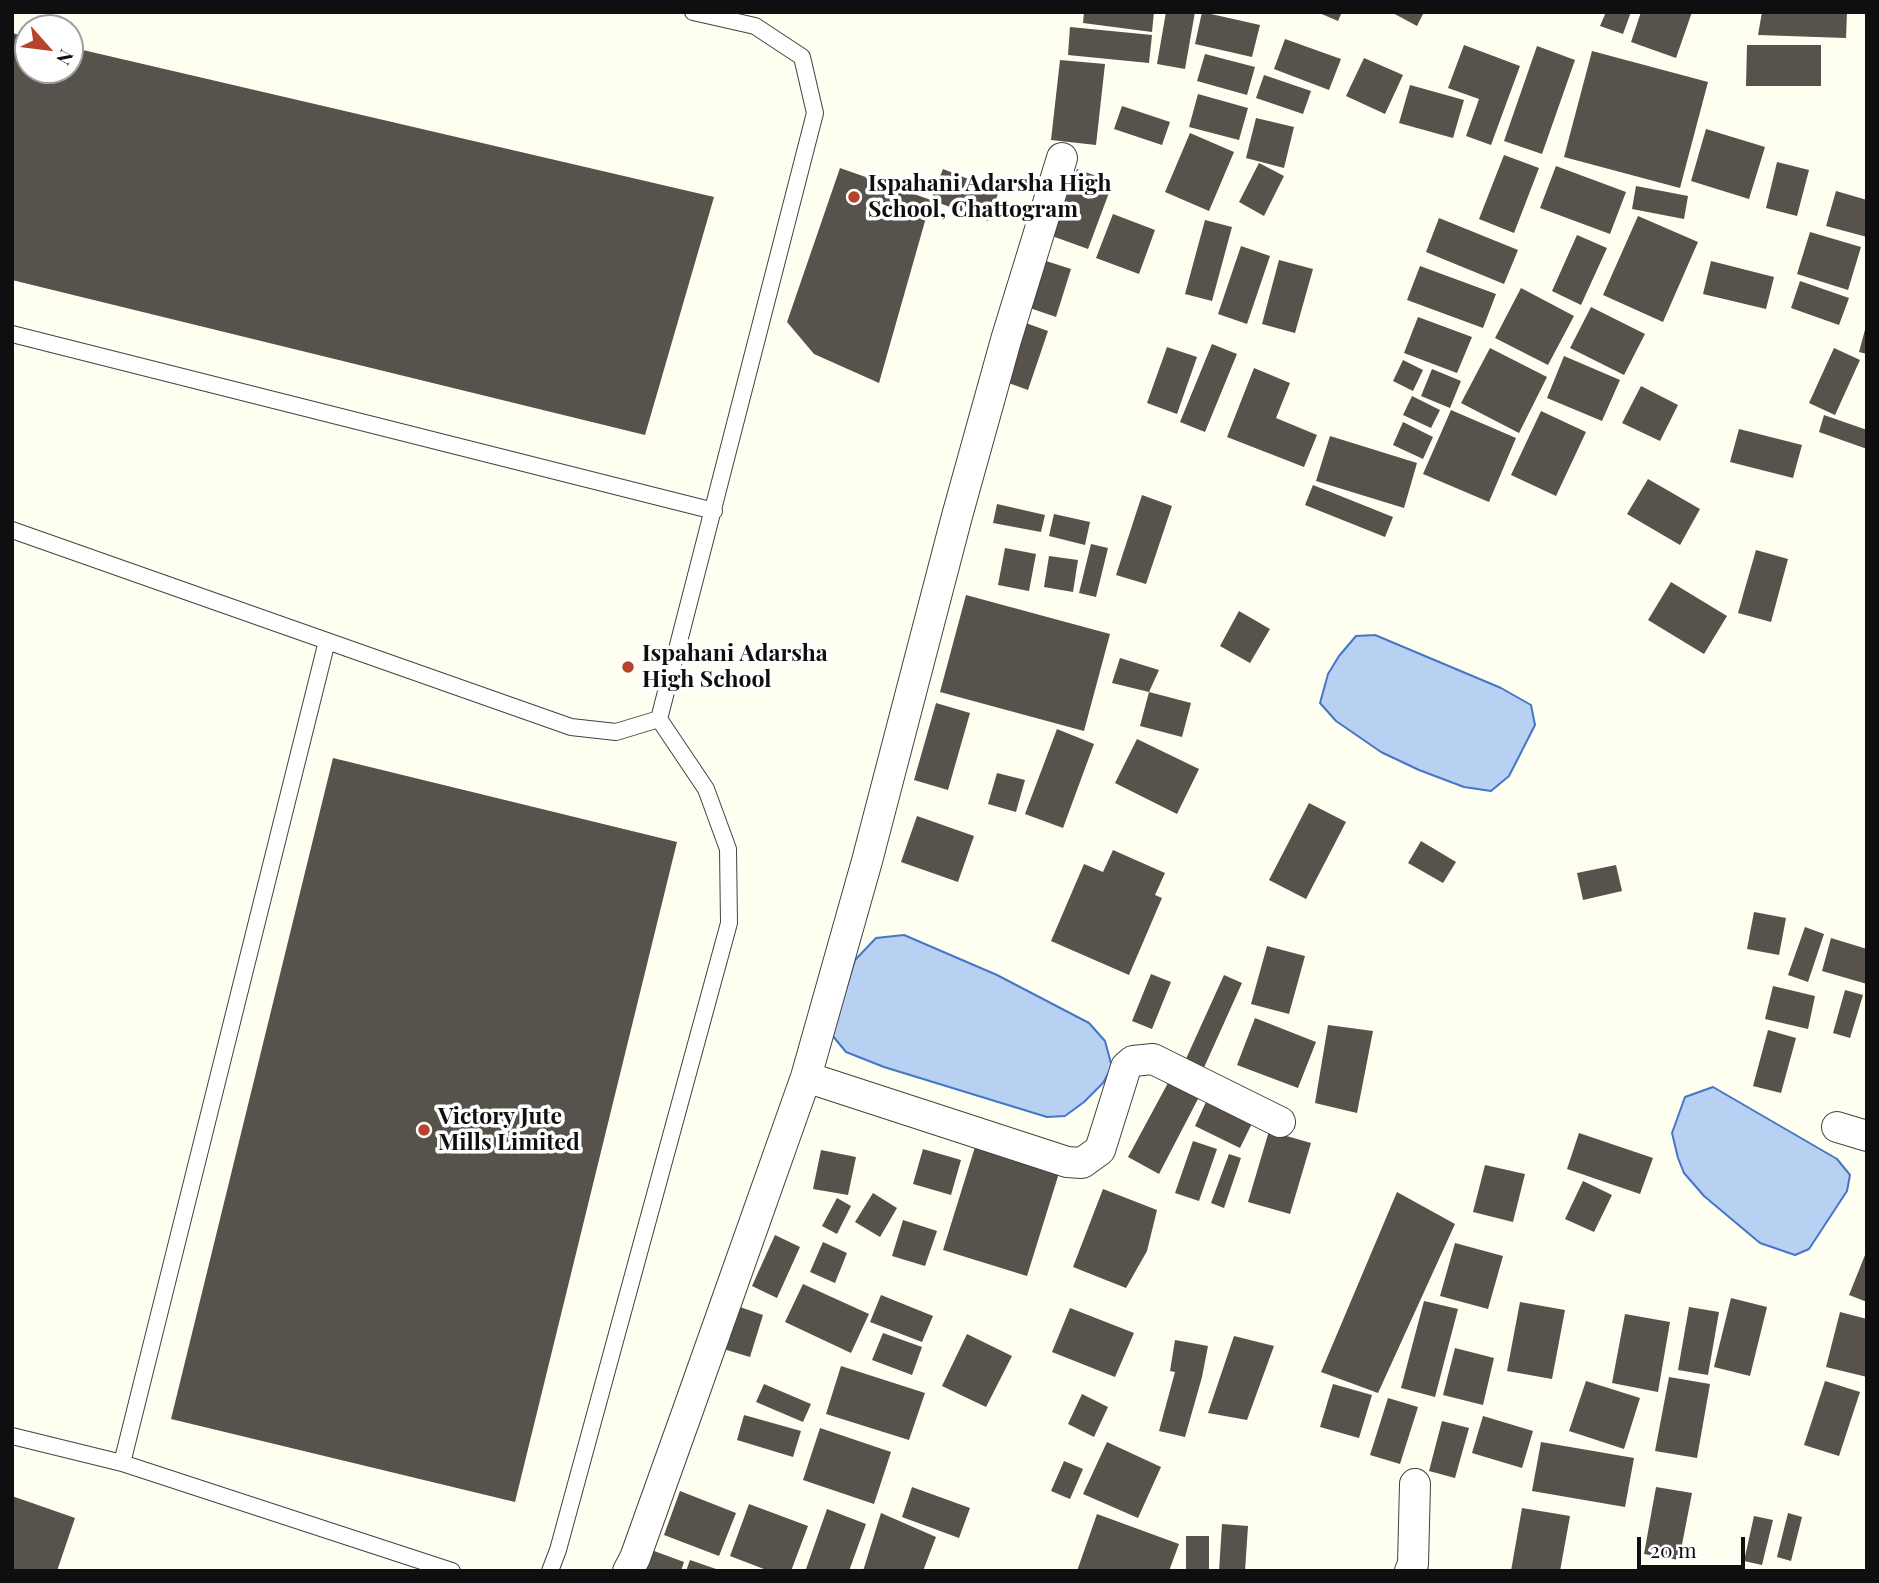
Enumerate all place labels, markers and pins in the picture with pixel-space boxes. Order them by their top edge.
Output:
place label: Ispahani Adarsha High School, Chattogram [868,170,1111,224]
marker: Ispahani Adarsha High School, Chattogram [846,189,862,205]
place label: Ispahani Adarsha High School [642,640,828,694]
marker: Ispahani Adarsha High School [620,659,636,675]
place label: Victory Jute Mills Limited [438,1103,580,1157]
marker: Victory Jute Mills Limited [416,1122,432,1138]

